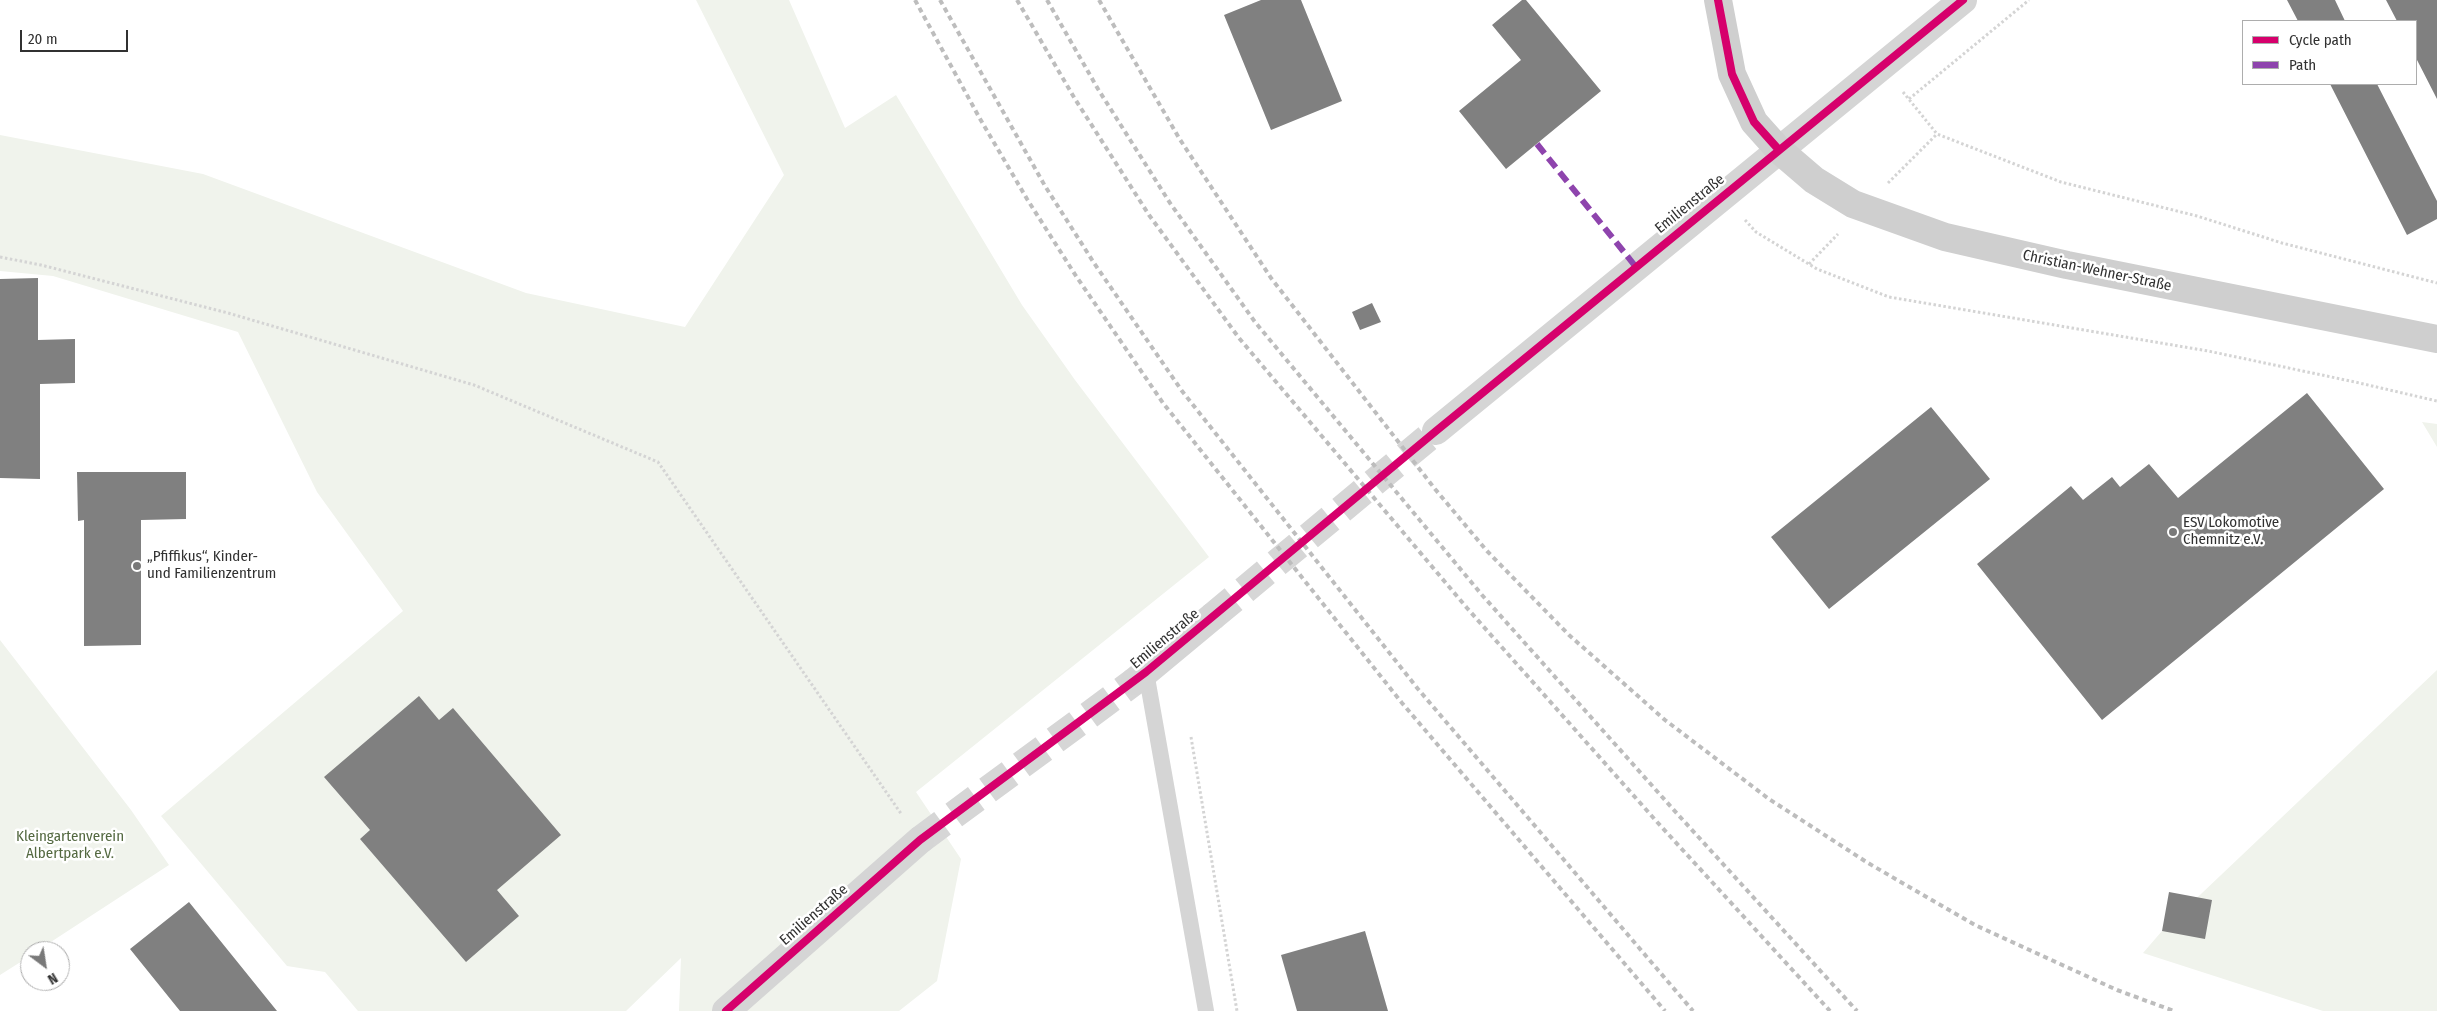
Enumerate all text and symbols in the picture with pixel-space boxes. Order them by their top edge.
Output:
scale bar [22,20,130,52]
legend [2242,20,2417,85]
text: 20 m [28,30,58,48]
text: Cycle path [2289,31,2352,49]
text: Path [2289,56,2316,74]
street label: Emilienstraße [1652,171,1728,237]
street label: Christian-Wehner-Straße [2021,246,2173,296]
place label: ESV Lokomotive Chemnitz e.V. [2183,514,2279,549]
marker: ESV Lokomotive Chemnitz e.V. [2167,526,2179,538]
place label: „Pfiffikus“, Kinder- und Familienzentrum [147,548,276,583]
marker: „Pfiffikus“, Kinder- und Familienzentrum [131,560,143,572]
street label: Emilienstraße [1127,605,1203,673]
park label: Kleingartenverein Albertpark e.V. [16,828,124,863]
street label: Emilienstraße [776,881,852,949]
north arrow [20,941,70,991]
text: N [45,969,60,988]

